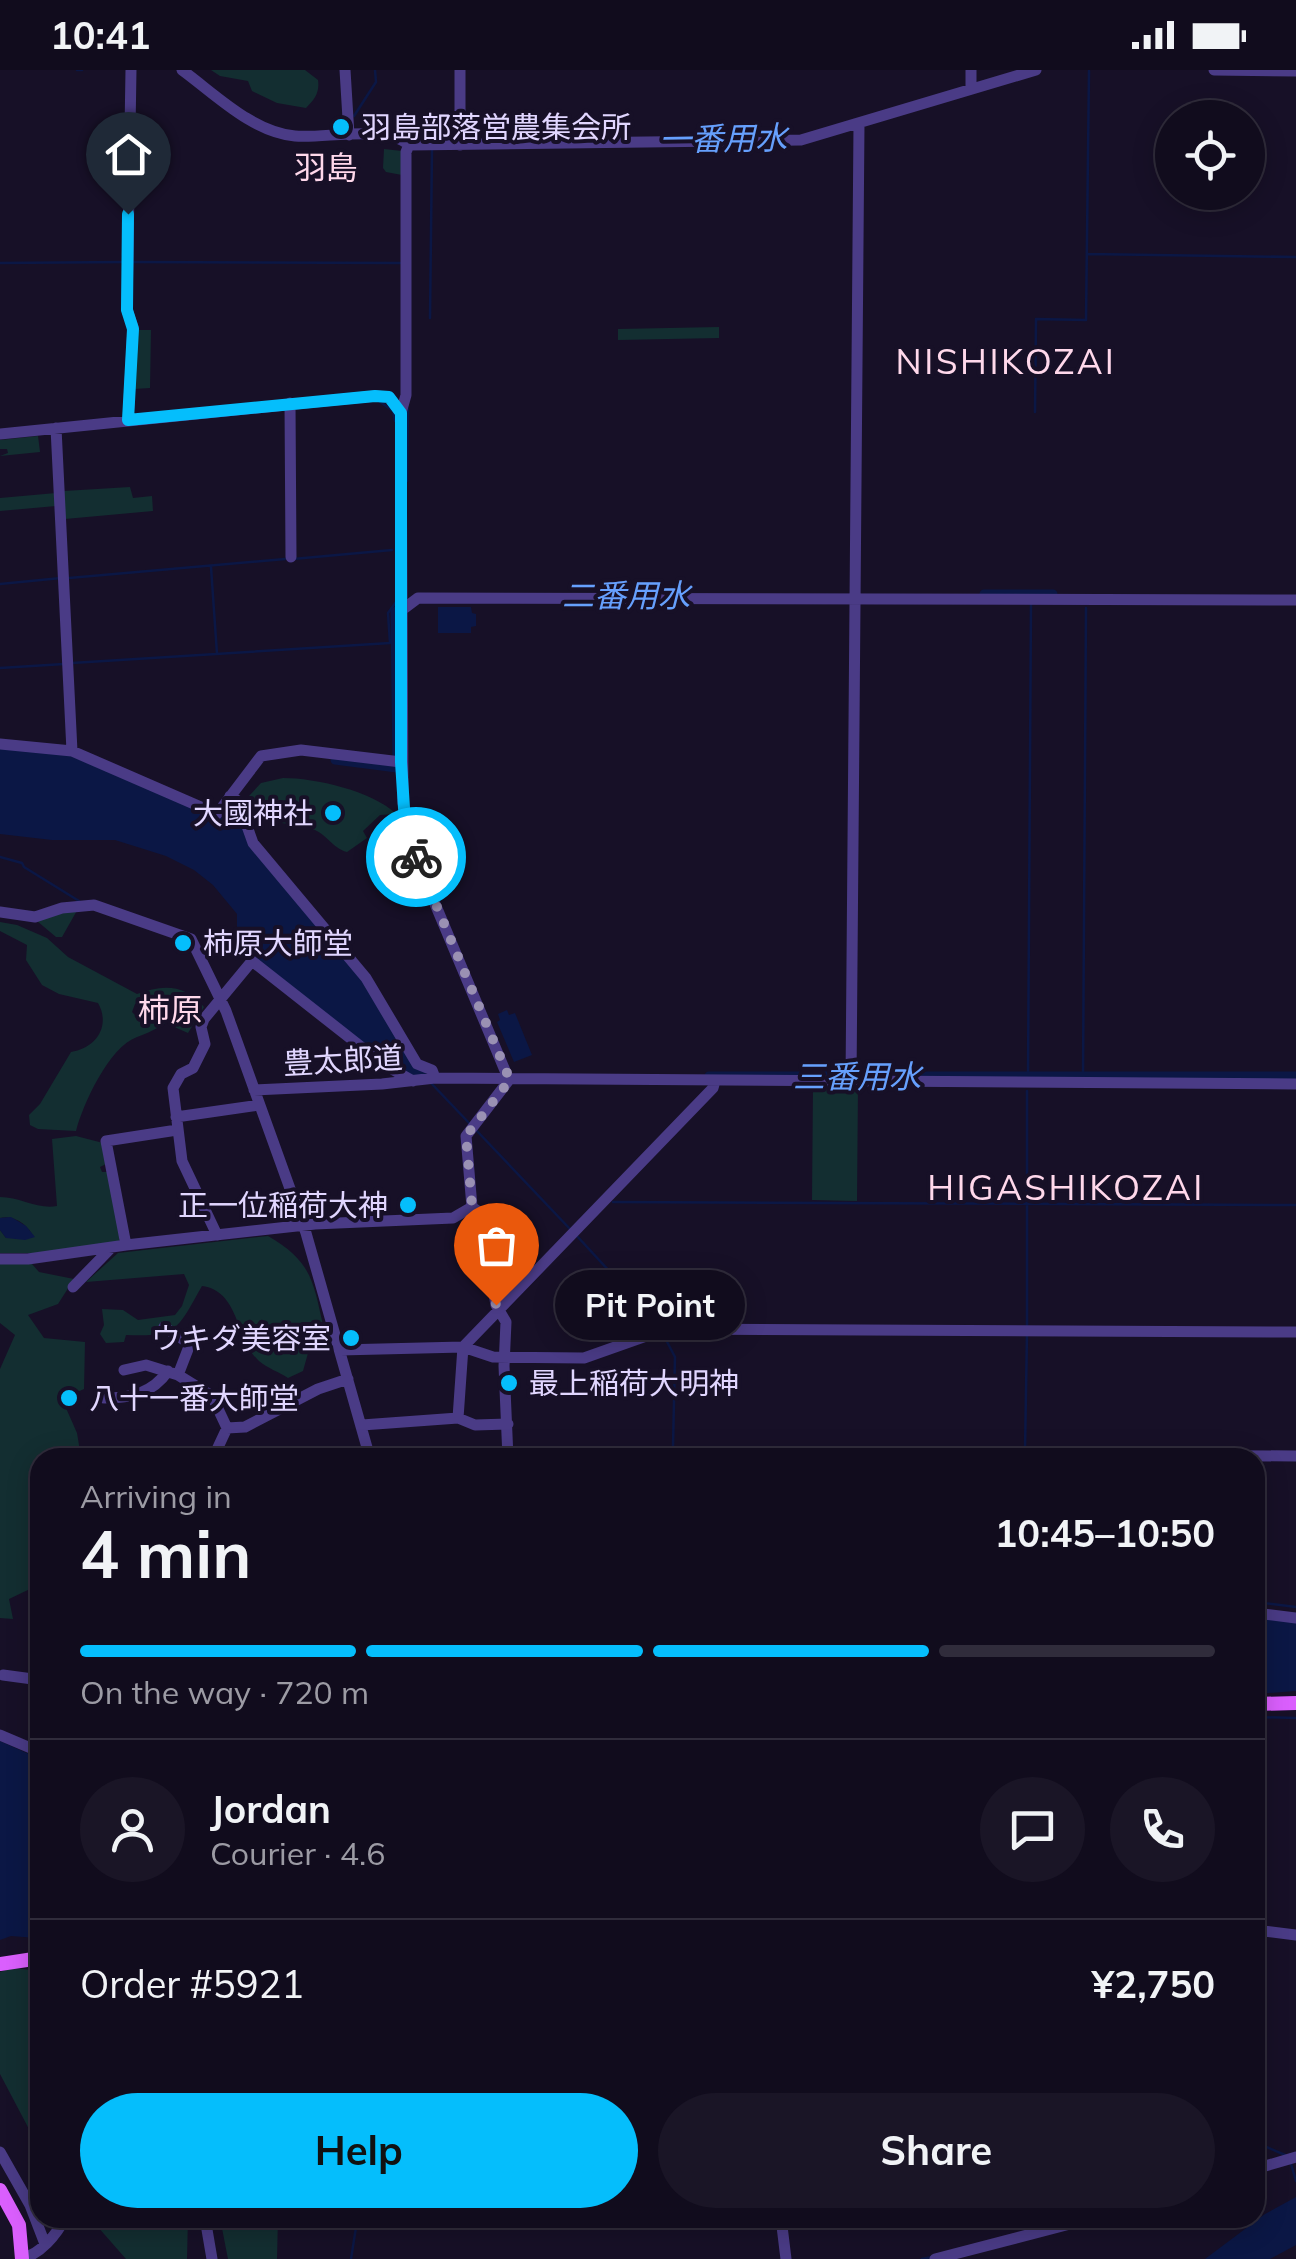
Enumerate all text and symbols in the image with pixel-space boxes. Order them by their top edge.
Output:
text: 10:41 [50,11,151,59]
map controls [1155,100,1265,210]
button: locate [1155,100,1265,210]
place label: 羽島部落営農集会所 [361,108,631,146]
pin [86,112,171,215]
marker: 羽島部落営農集会所 [330,116,352,138]
water label: 一番用水 [659,117,790,159]
icon: home [101,127,156,182]
district label: 羽島 [294,147,358,187]
district label: NISHIKOZAI [896,339,1116,383]
water label: 二番用水 [562,575,693,615]
place label: 大國神社 [193,794,313,832]
marker: 大國神社 [322,802,344,824]
courier [366,807,466,907]
icon: bike [389,830,444,885]
place label: 柿原大師堂 [203,924,353,962]
marker: 柿原大師堂 [172,932,194,954]
district label: 柿原 [138,989,202,1029]
street label: 豊太郎道 [282,1038,404,1082]
water label: 三番用水 [793,1056,924,1096]
district label: HIGASHIKOZAI [927,1165,1205,1209]
place label: 正一位稲荷大神 [178,1186,388,1224]
marker: 正一位稲荷大神 [397,1194,419,1216]
pin [454,1203,539,1306]
icon: bag [469,1218,524,1273]
callout: Pit Point [556,1270,746,1340]
text: Pit Point [585,1285,715,1325]
place label: ウキダ美容室 [151,1319,331,1357]
marker: ウキダ美容室 [340,1327,362,1349]
place label: 最上稲荷大明神 [529,1364,739,1402]
marker: 最上稲荷大明神 [498,1372,520,1394]
place label: 八十一番大師堂 [89,1379,299,1417]
marker: 八十一番大師堂 [58,1387,80,1409]
text: Arriving in [80,1476,232,1516]
text: 10:45–10:50 [995,1509,1215,1557]
text: 4 min [80,1513,251,1594]
text: On the way · 720 m [80,1672,369,1712]
button: person [80,1777,185,1882]
button: chat [980,1777,1085,1882]
button: phone [1110,1777,1215,1882]
text: Jordan [210,1785,331,1833]
text: Courier · 4.6 [210,1833,386,1873]
text: Order #5921 [80,1960,304,2008]
text: ¥2,750 [1092,1960,1215,2008]
button: Help [80,2093,638,2208]
button: Share [658,2093,1215,2208]

